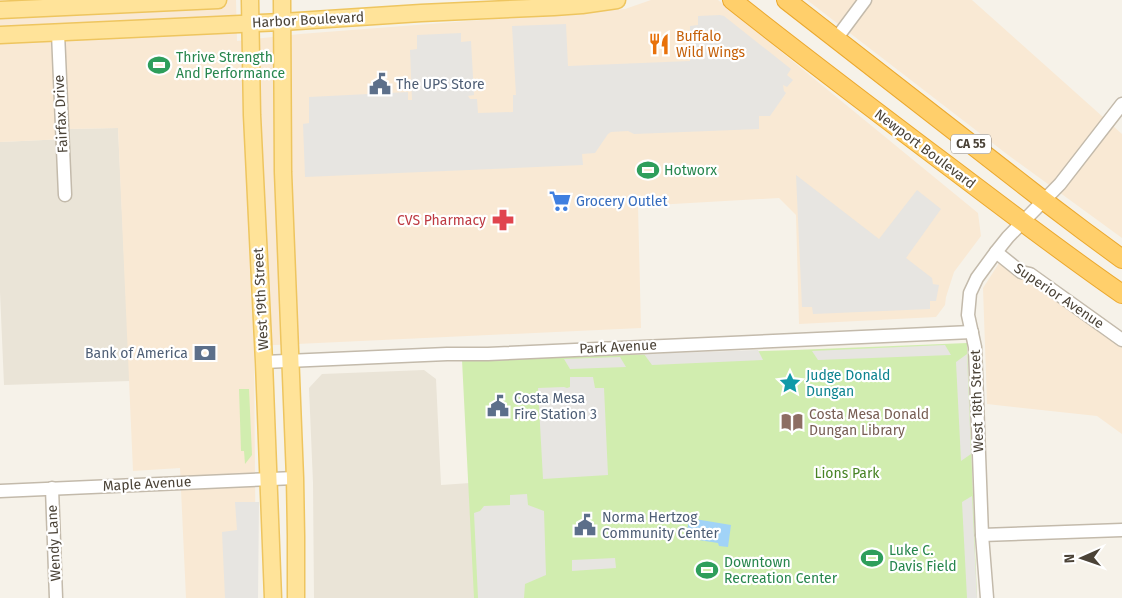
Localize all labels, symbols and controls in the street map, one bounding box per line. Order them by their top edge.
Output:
street label: Harbor Boulevard [252,9,364,31]
place label: Buffalo Wild Wings [676,28,746,61]
restaurant icon: Buffalo Wild Wings [646,31,672,57]
place label: Thrive Strength And Performance [176,49,285,82]
sports icon: Thrive Strength And Performance [146,52,172,78]
public building icon: The UPS Store [367,71,393,97]
street label: Fairfax Drive [50,74,72,154]
place label: The UPS Store [396,76,485,93]
street label: Newport Boulevard [871,106,979,192]
road number: CA 55 [951,134,991,154]
sports icon: Hotworx [635,157,661,183]
place label: Hotworx [664,162,717,179]
supermarket icon: Grocery Outlet [547,188,573,214]
place label: Grocery Outlet [576,193,668,210]
pharmacy icon: CVS Pharmacy [490,207,516,233]
place label: CVS Pharmacy [397,212,486,229]
street label: West 19th Street [250,246,272,351]
street label: Superior Avenue [1011,260,1107,332]
street label: Park Avenue [579,336,657,358]
bank icon: Bank of America [192,340,218,366]
place label: Bank of America [85,345,188,362]
street label: West 18th Street [967,348,987,453]
place label: Judge Donald Dungan [806,367,890,400]
place icon: Judge Donald Dungan [777,370,803,396]
place label: Costa Mesa Fire Station 3 [514,390,597,423]
public building icon: Costa Mesa Fire Station 3 [485,393,511,419]
place label: Costa Mesa Donald Dungan Library [809,406,929,439]
library icon: Costa Mesa Donald Dungan Library [779,409,805,435]
park label: Lions Park [814,465,880,482]
street label: Maple Avenue [102,473,192,495]
street label: Wendy Lane [44,504,64,582]
place label: Norma Hertzog Community Center [602,509,719,542]
public building icon: Norma Hertzog Community Center [572,512,598,538]
north arrow [1057,533,1107,583]
place label: Luke C. Davis Field [889,542,957,575]
sports icon: Luke C. Davis Field [859,545,885,571]
text: N [1061,553,1078,563]
place label: Downtown Recreation Center [724,554,838,587]
sports icon: Downtown Recreation Center [694,557,720,583]

